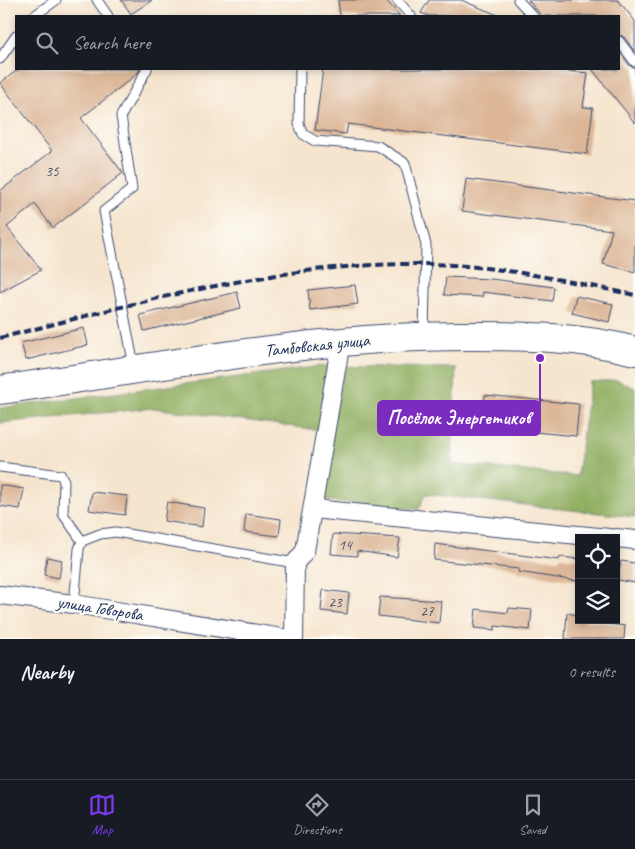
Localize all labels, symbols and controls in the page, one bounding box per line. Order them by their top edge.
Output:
search box [15,15,620,70]
icon: search [33,29,61,57]
text: Search here [73,31,150,55]
house number: 35 [45,162,60,181]
street label: Тамбовская улица [263,328,372,361]
callout: Посёлок Энергетиков [378,401,540,435]
text: Посёлок Энергетиков [387,406,534,430]
map controls [575,534,620,624]
button: locate [575,534,620,579]
house number: 14 [338,536,353,555]
button: layers [575,579,620,624]
street label: улица Говорова [54,590,146,626]
house number: 23 [328,593,343,612]
house number: 27 [420,602,435,621]
text: Nearby [20,659,73,685]
text: 0 results [568,662,615,682]
tab: Map [88,791,116,838]
tab: Directions [293,791,342,838]
tab: Saved [519,791,547,838]

